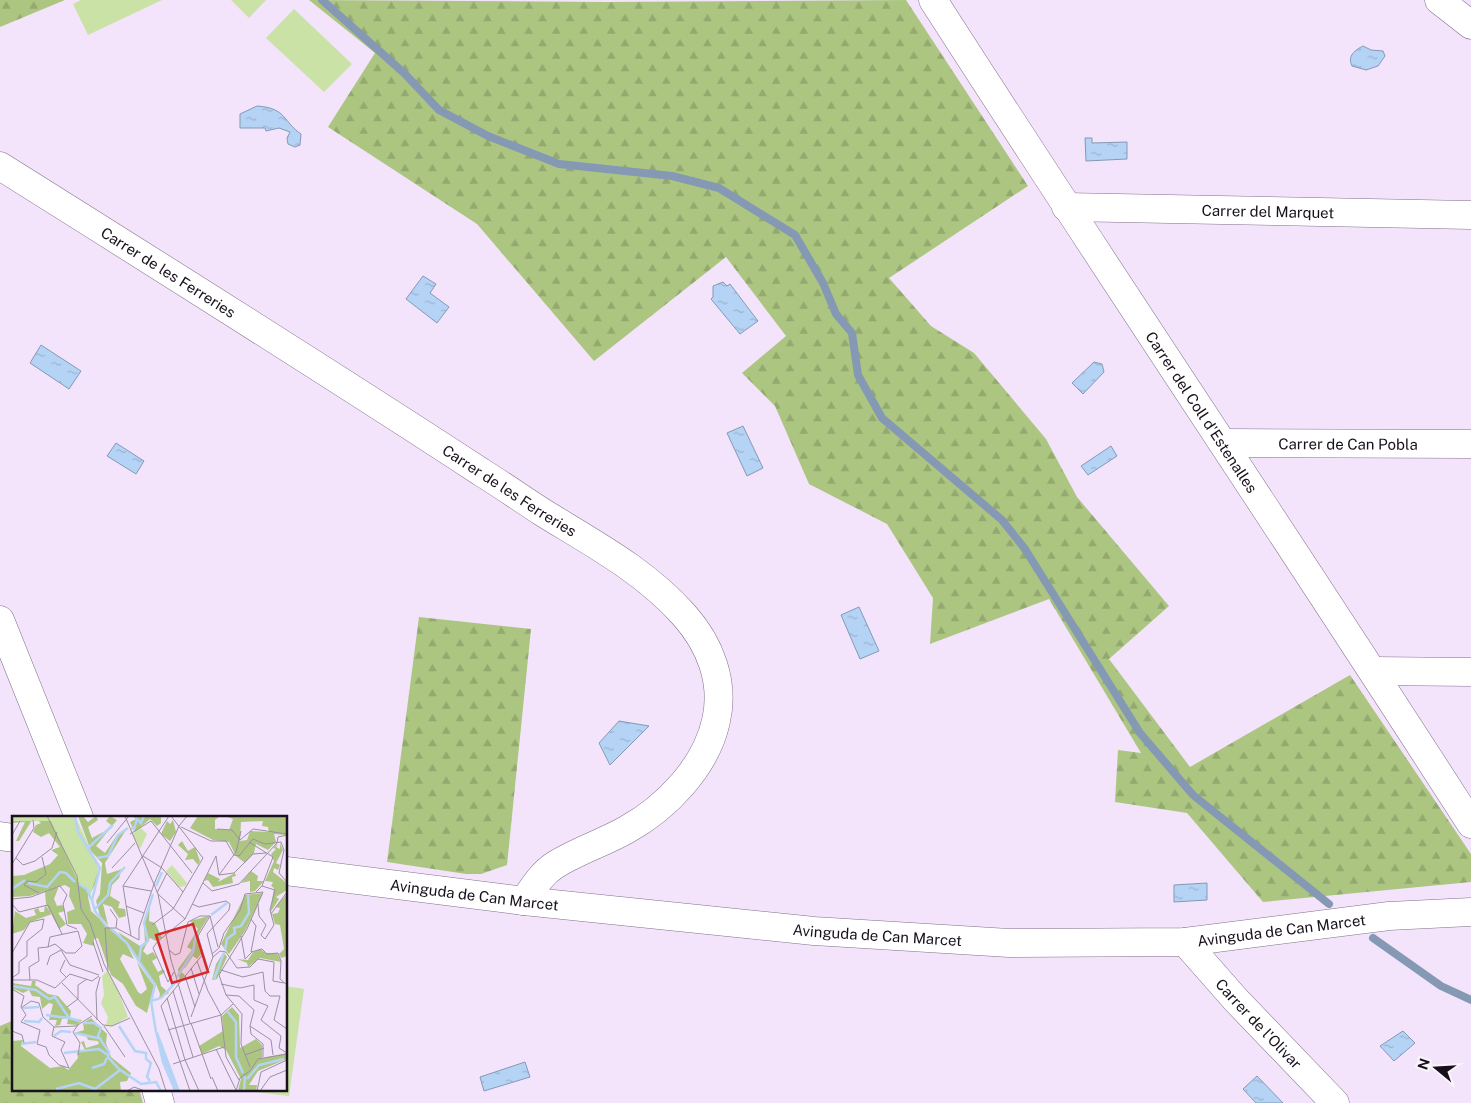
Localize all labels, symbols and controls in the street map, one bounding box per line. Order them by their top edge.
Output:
street label: Carrer del Marquet [1202,201,1335,221]
street label: Carrer de les Ferreries [98,223,239,321]
street label: Carrer del Coll d'Estenalles [1143,328,1261,496]
street label: Carrer de Can Pobla [1278,435,1418,452]
street label: Carrer de les Ferreries [440,441,580,539]
inset map [12,816,288,1090]
street label: Avinguda de Can Marcet [389,876,560,913]
street label: Avinguda de Can Marcet [1196,911,1367,949]
street label: Avinguda de Can Marcet [792,920,963,949]
street label: Carrer de l'Olivar [1213,975,1306,1072]
north arrow [1411,1043,1461,1093]
text: N [1414,1056,1433,1072]

